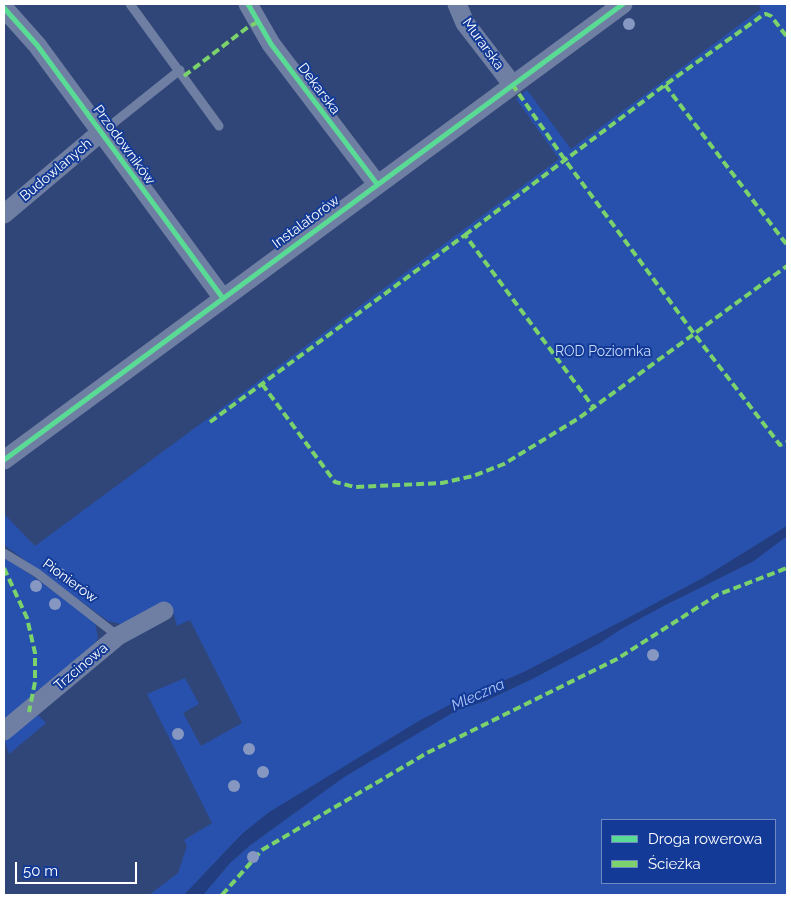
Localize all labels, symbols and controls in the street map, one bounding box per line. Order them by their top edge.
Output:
street label: Murarska [459,15,507,73]
street label: Dekarska [294,60,344,118]
street label: Przodowników [89,102,159,188]
street label: Budowlanych [17,135,95,205]
street label: Instalatorów [269,192,343,252]
park label: ROD Poziomka [555,344,651,360]
street label: Pionierów [39,555,101,607]
street label: Trzcinowa [51,640,111,694]
water label: Mleczna [448,675,508,715]
legend [601,819,776,884]
text: Droga rowerowa [648,830,762,848]
scale bar [18,852,140,884]
text: Ścieżka [648,855,701,873]
text: 50 m [23,862,58,880]

